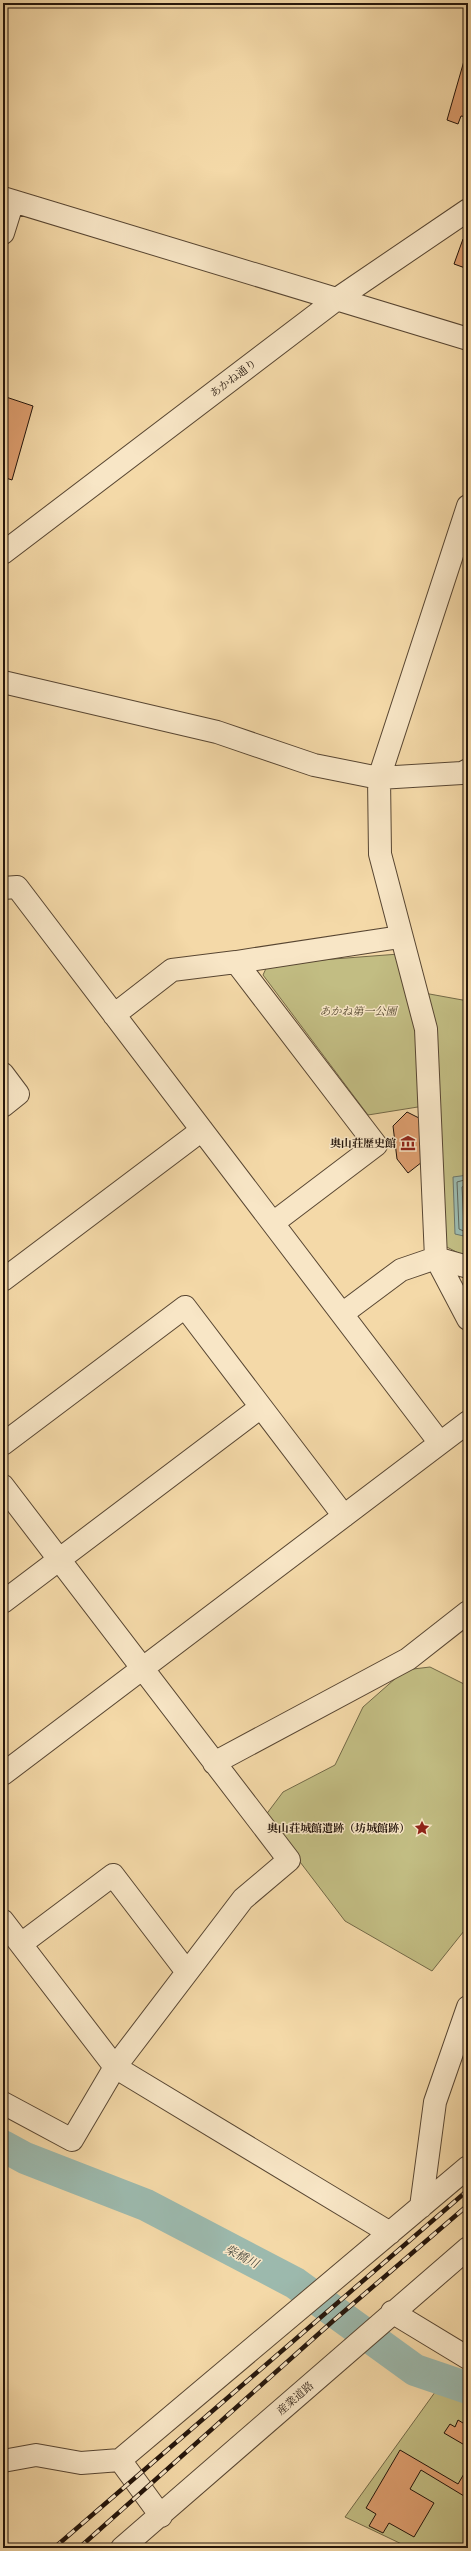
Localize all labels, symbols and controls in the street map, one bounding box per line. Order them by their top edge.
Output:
street label: あかね通り [207,356,259,400]
park label: あかね第一公園 [320,1004,398,1018]
museum icon: 奥山荘歴史館 [399,1134,417,1152]
place label: 奥山荘歴史館 [330,1136,396,1150]
place icon: 奥山荘城館遺跡（坊城館跡） [413,1819,431,1837]
place label: 奥山荘城館遺跡（坊城館跡） [267,1821,410,1835]
water label: 柴橋川 [223,2241,263,2272]
street label: 産業道路 [274,2378,316,2418]

